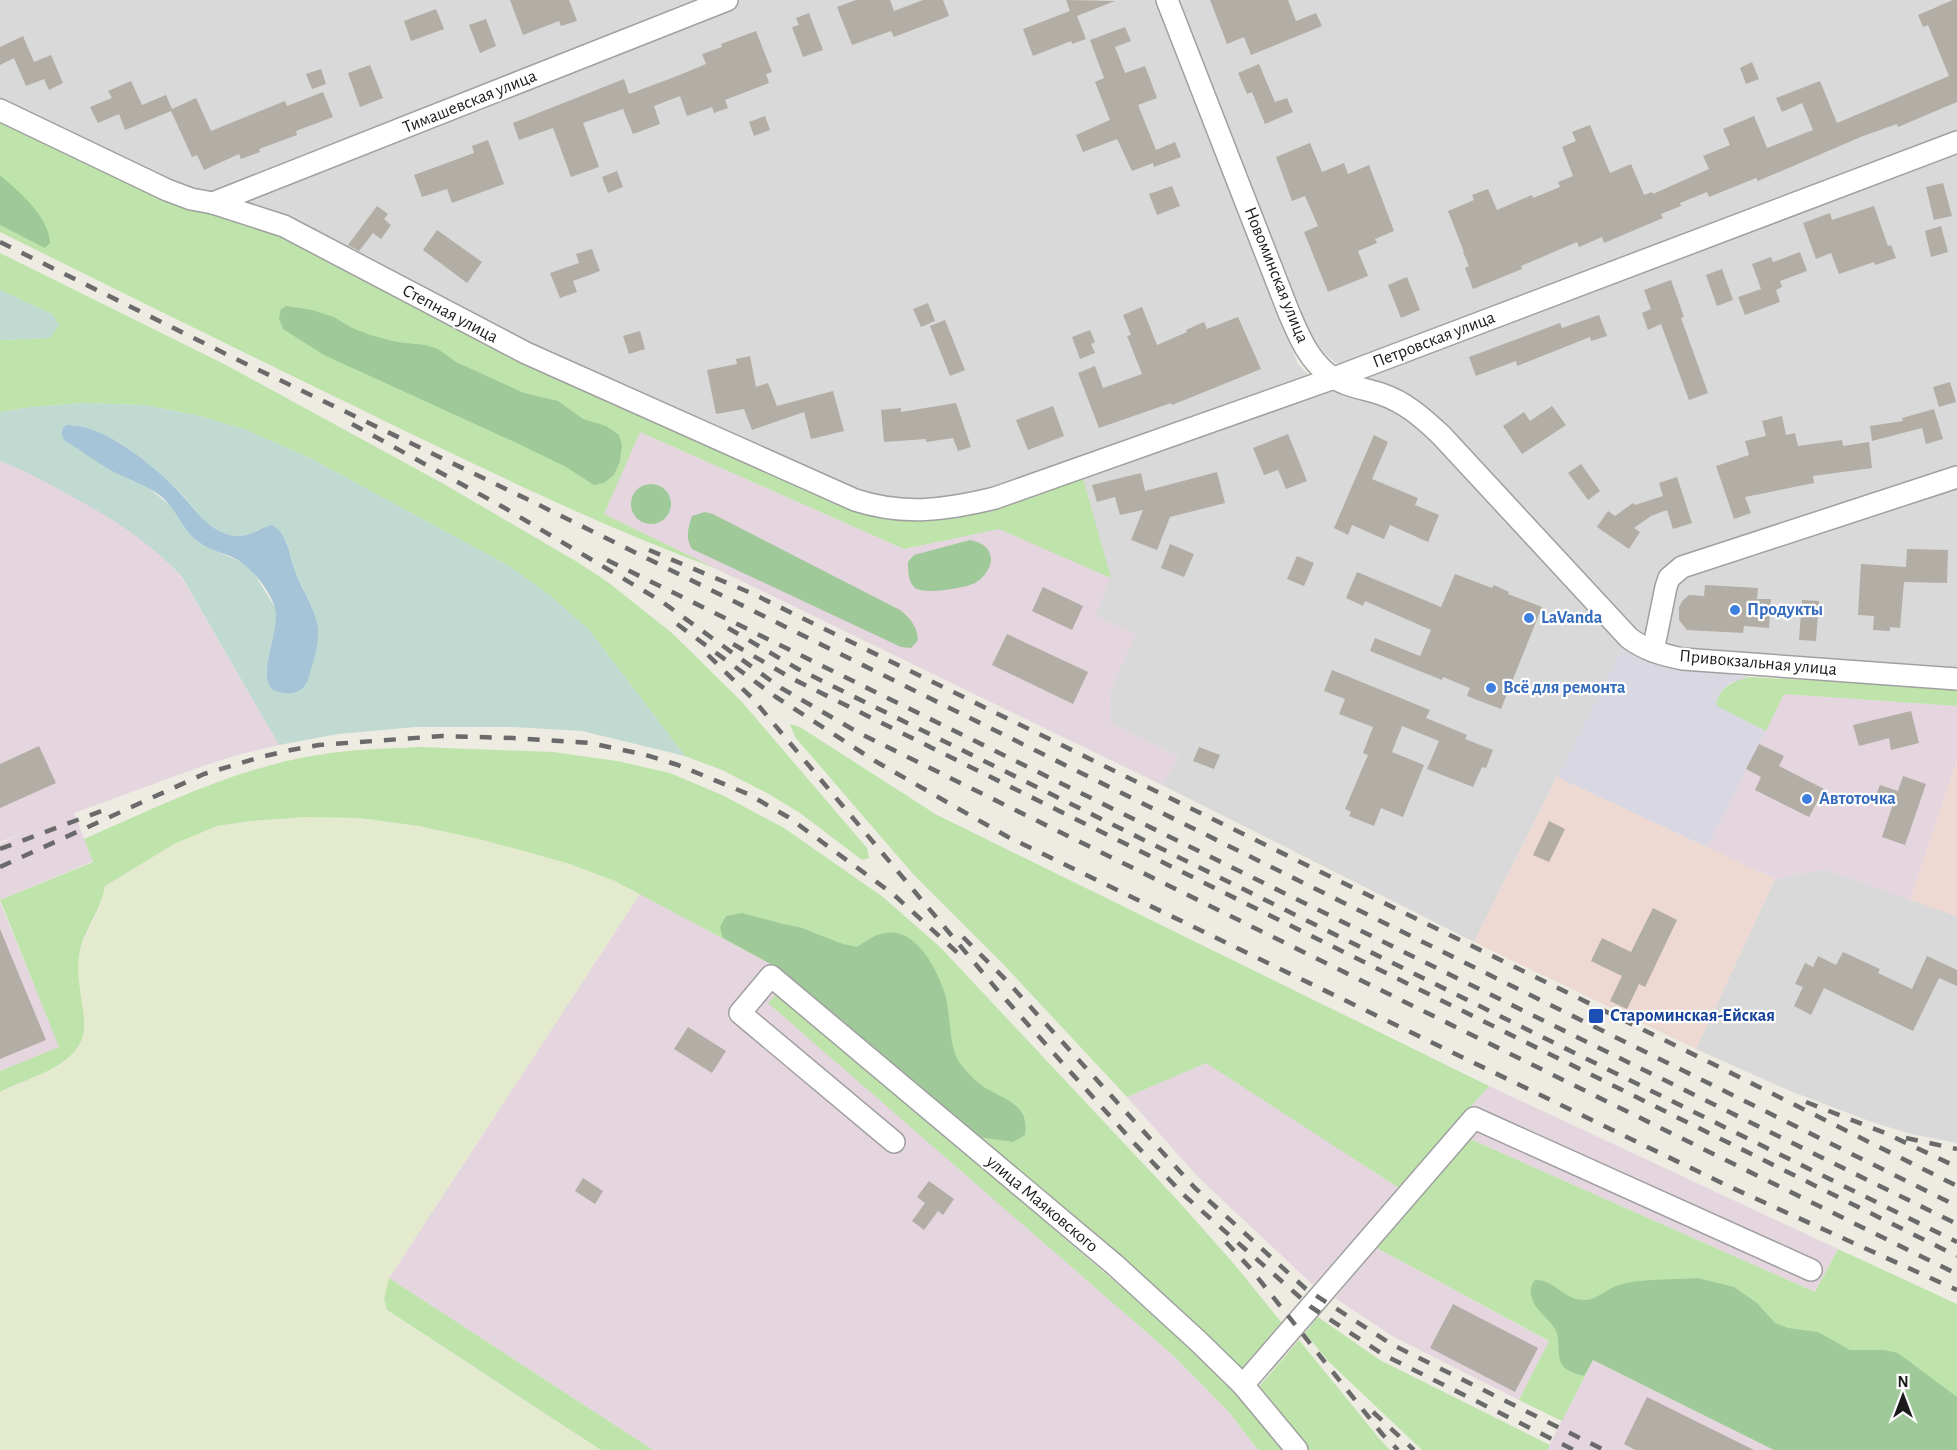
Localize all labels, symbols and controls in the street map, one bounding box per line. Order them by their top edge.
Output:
street label: Тимашевская улица [401,67,539,137]
street label: Новоминская улица [1240,204,1312,346]
street label: Степная улица [399,281,501,347]
street label: Петровская улица [1370,308,1498,372]
place label: Продукты [1747,601,1823,619]
marker: Продукты [1728,603,1742,617]
place label: LaVanda [1541,609,1603,627]
marker: LaVanda [1522,611,1536,625]
street label: Привокзальная улица [1678,647,1838,679]
place label: Всё для ремонта [1503,679,1626,697]
marker: Всё для ремонта [1484,681,1498,695]
place label: Автоточка [1819,790,1896,808]
marker: Автоточка [1800,792,1814,806]
marker: Староминская-Ейская [1587,1007,1605,1025]
place label: Староминская-Ейская [1610,1007,1775,1025]
street label: улица Маяковского [982,1152,1101,1256]
north arrow [1873,1366,1933,1426]
text: N [1897,1374,1909,1390]

